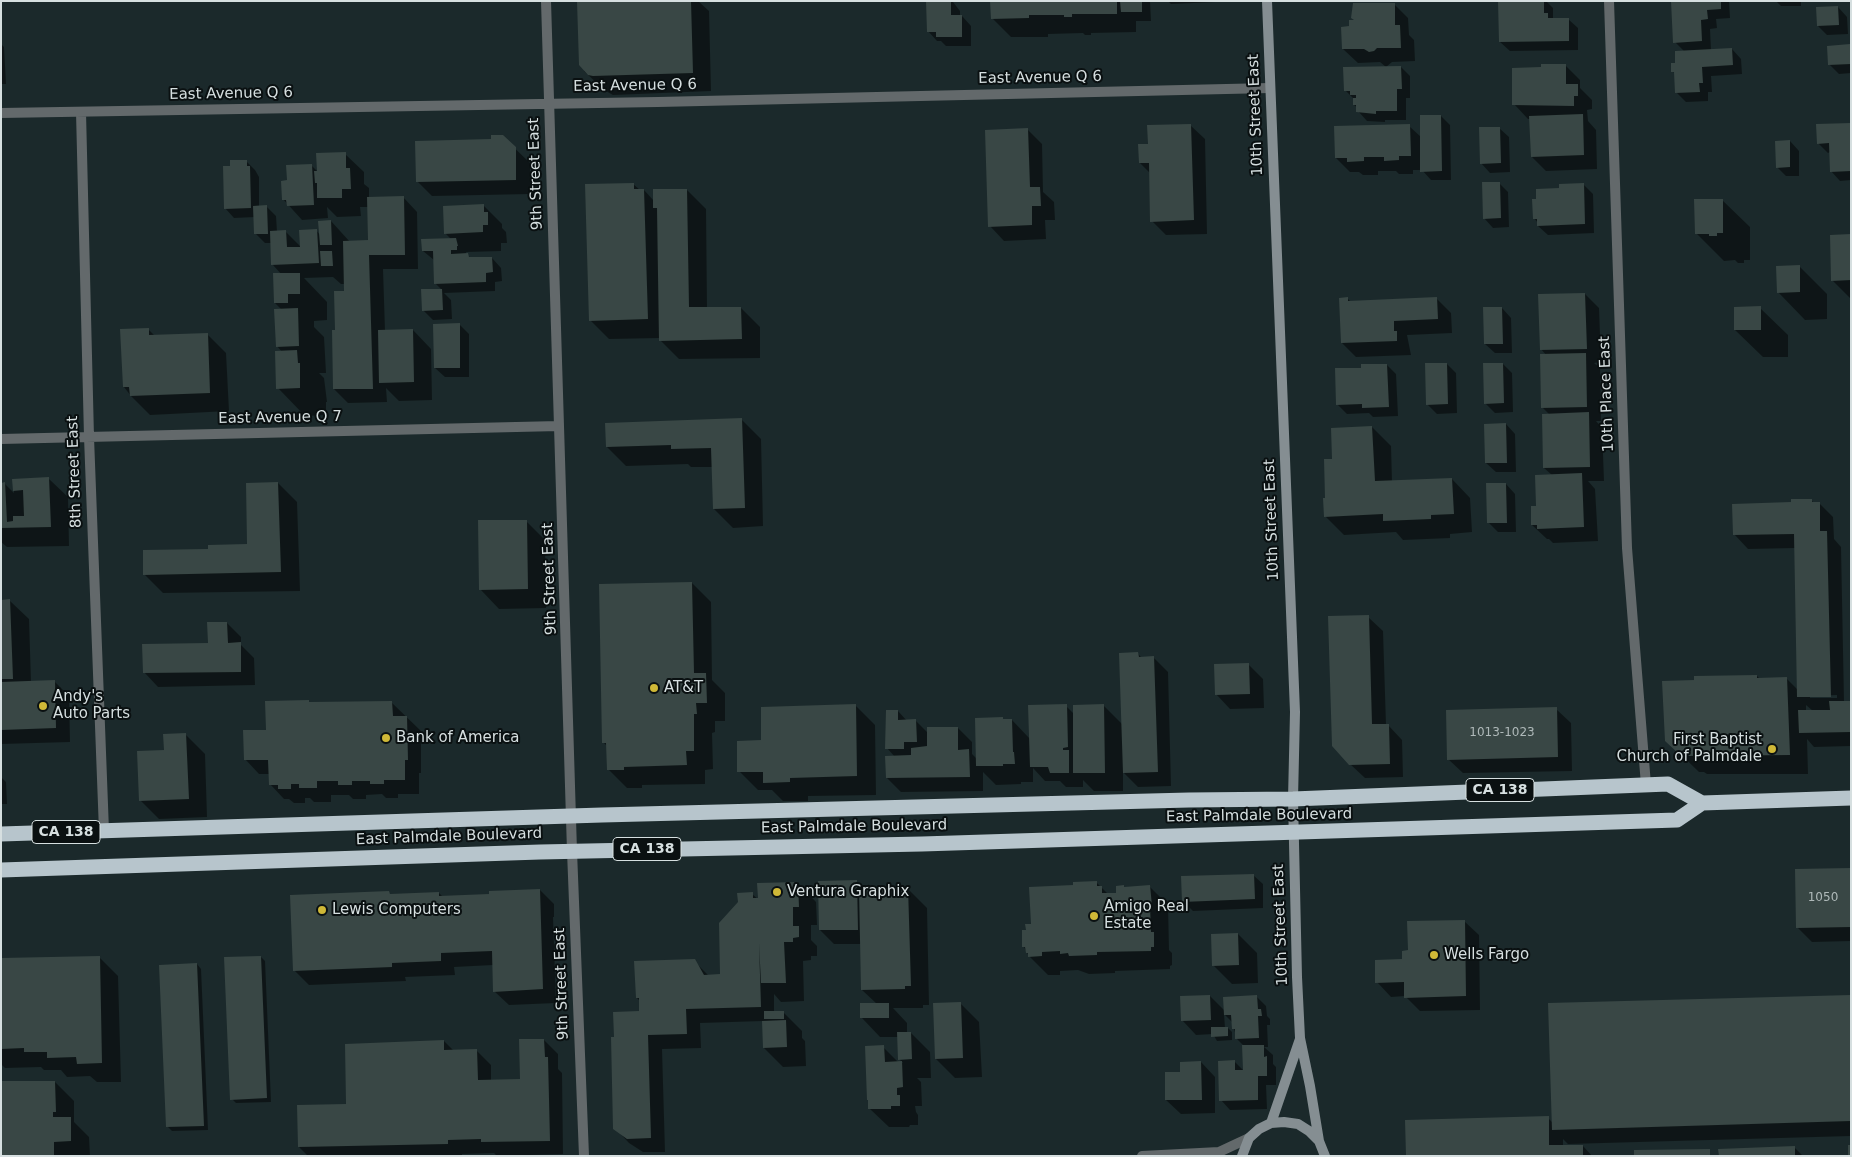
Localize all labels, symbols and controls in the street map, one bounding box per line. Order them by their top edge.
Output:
street label: 10th Street East [1245,54,1267,176]
street label: East Avenue Q 6 [978,68,1102,88]
street label: East Avenue Q 6 [573,76,697,96]
street label: East Avenue Q 6 [169,84,293,104]
street label: 9th Street East [525,118,547,230]
street label: 10th Place East [1596,336,1618,452]
street label: East Avenue Q 7 [218,408,342,428]
street label: 8th Street East [64,416,86,528]
street label: 10th Street East [1261,459,1283,581]
street label: 9th Street East [539,523,561,635]
place label: AT&T [664,679,703,697]
marker: AT&T [648,682,660,694]
place label: Andy's Auto Parts [53,688,130,723]
marker: Andy's Auto Parts [37,700,49,712]
house number: 1013-1023 [1469,726,1535,740]
place label: Bank of America [396,729,520,747]
place label: First Baptist Church of Palmdale [1616,731,1762,766]
marker: Bank of America [380,732,392,744]
marker: First Baptist Church of Palmdale [1766,743,1778,755]
road number: CA 138 [1466,778,1534,802]
street label: East Palmdale Boulevard [1166,805,1352,827]
street label: East Palmdale Boulevard [761,816,947,838]
road number: CA 138 [32,820,100,844]
street label: East Palmdale Boulevard [356,825,542,849]
road number: CA 138 [613,838,681,861]
street label: 10th Street East [1270,864,1292,986]
place label: Ventura Graphix [787,883,909,901]
marker: Ventura Graphix [771,886,783,898]
house number: 1050 [1808,891,1838,905]
place label: Amigo Real Estate [1104,898,1189,933]
place label: Lewis Computers [332,901,461,919]
marker: Lewis Computers [316,904,328,916]
marker: Amigo Real Estate [1088,910,1100,922]
street label: 9th Street East [551,928,573,1040]
place label: Wells Fargo [1444,946,1529,964]
marker: Wells Fargo [1428,949,1440,961]

